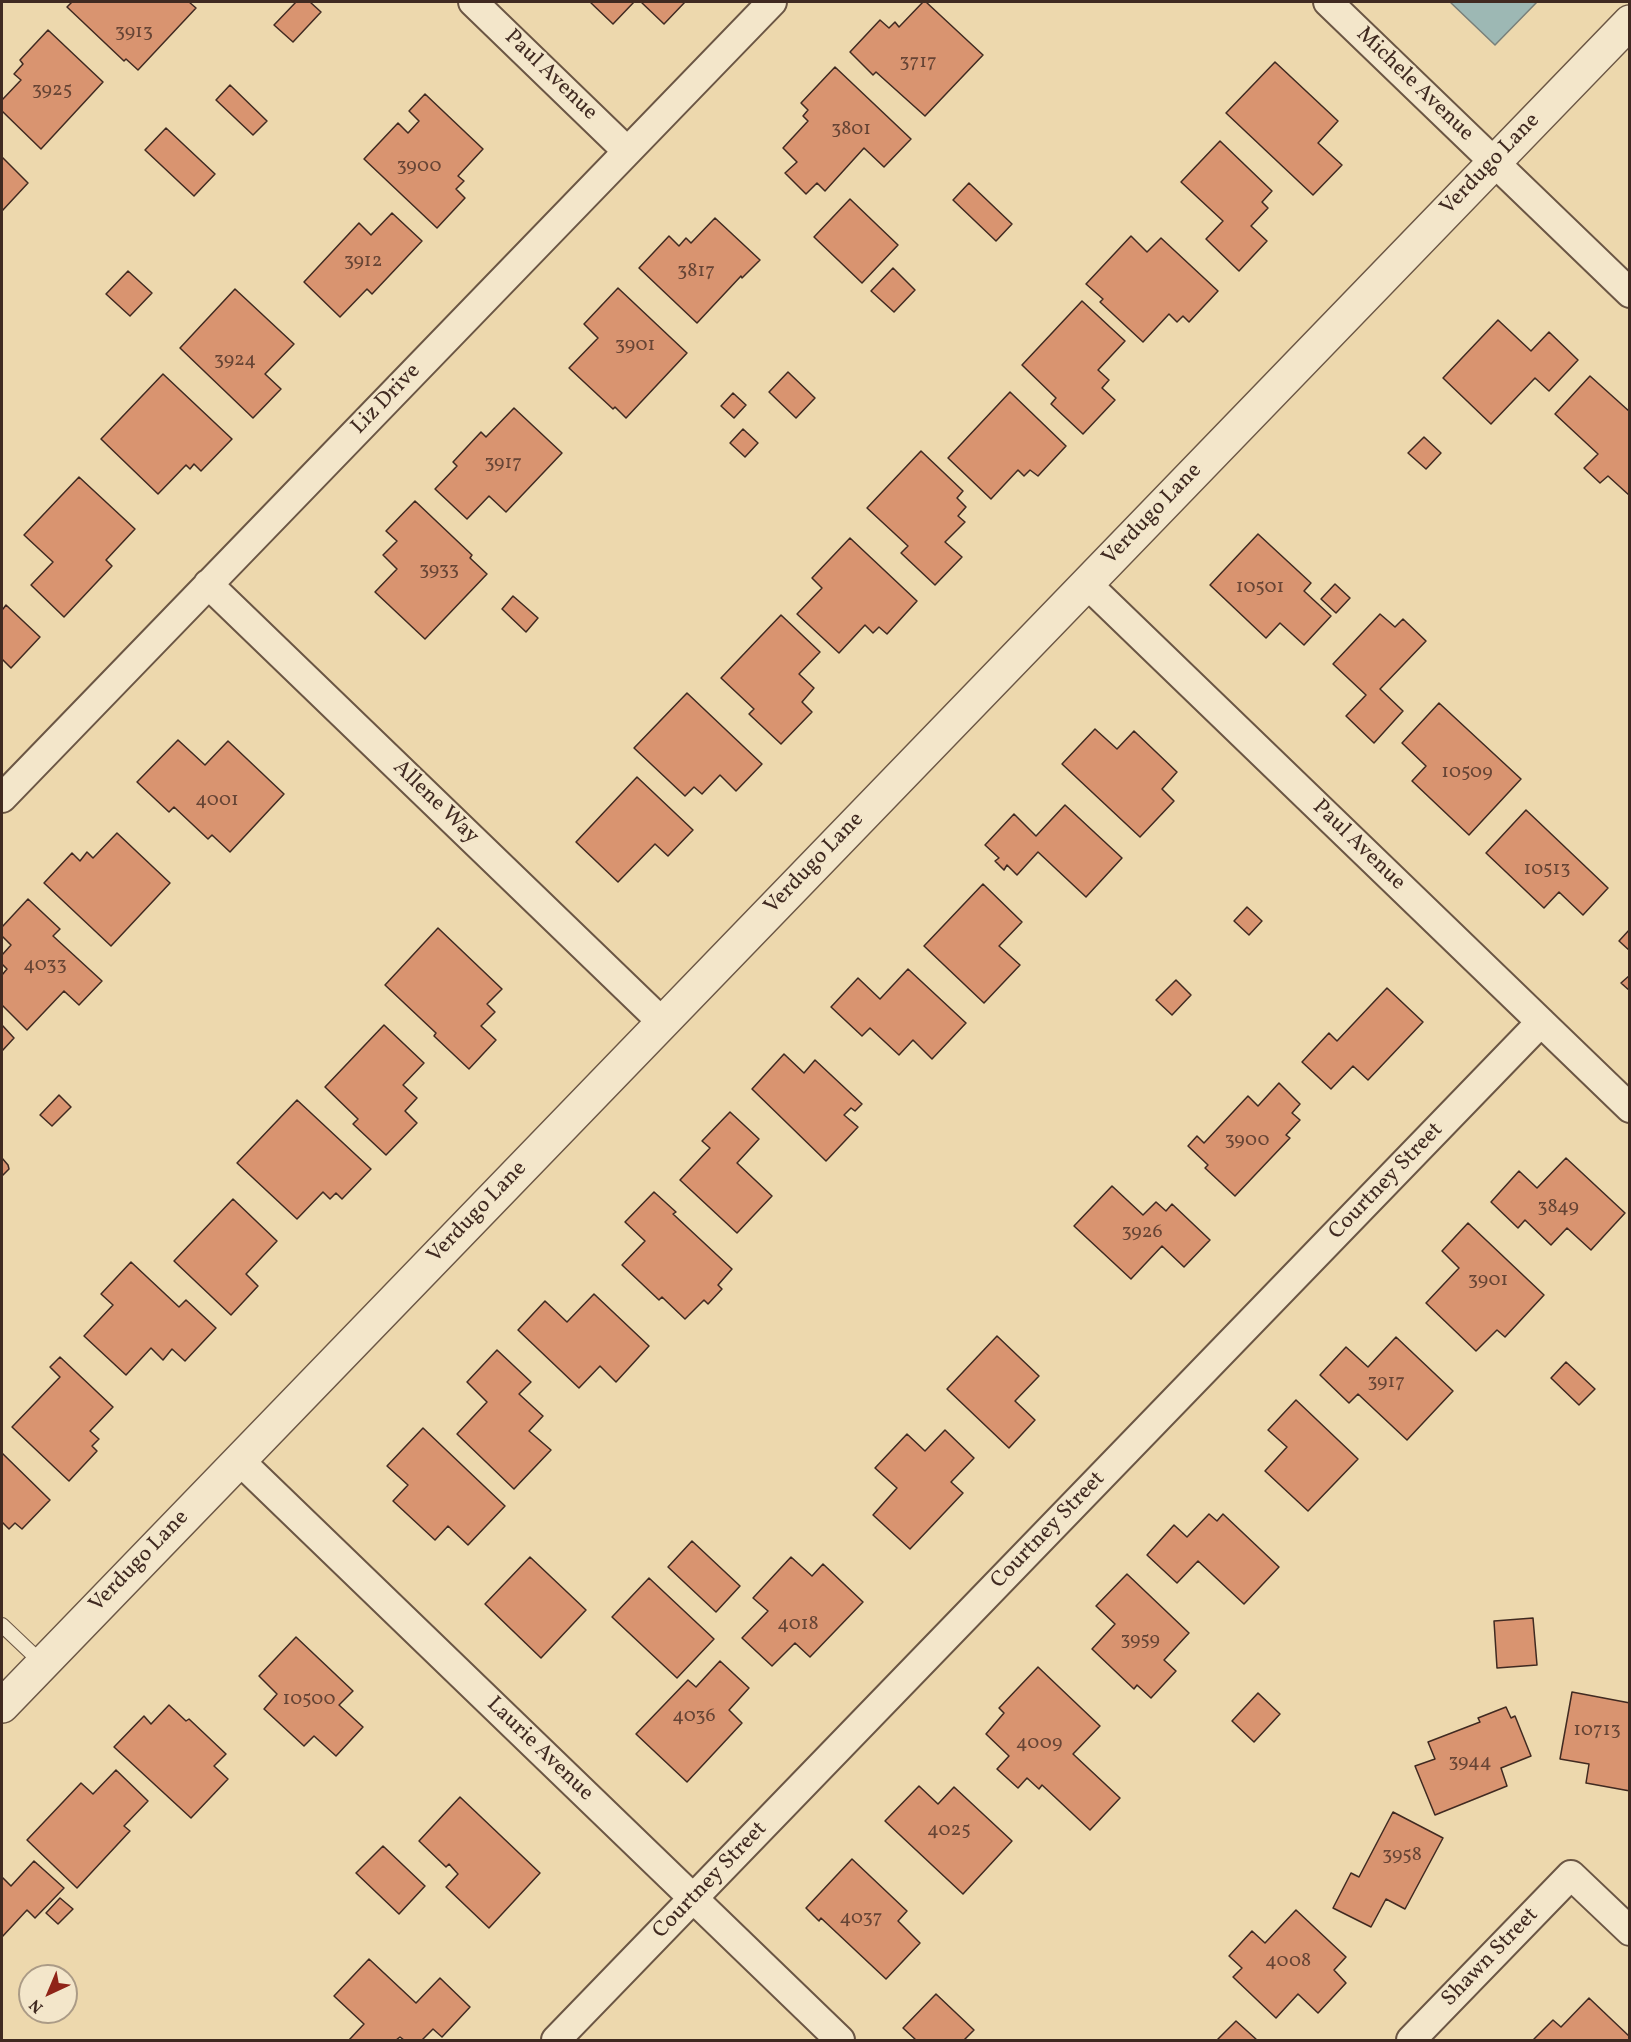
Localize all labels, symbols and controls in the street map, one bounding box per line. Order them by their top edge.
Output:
house number: 3913 [115,21,153,45]
street label: Michele Avenue [1350,22,1478,148]
street label: Paul Avenue [498,25,602,127]
house number: 3717 [899,51,937,75]
house number: 3925 [32,79,72,103]
street label: Verdugo Lane [1436,108,1546,222]
house number: 3801 [831,118,871,142]
house number: 3900 [396,155,442,179]
house number: 3912 [344,250,382,274]
house number: 3817 [677,260,715,284]
house number: 3901 [615,334,655,358]
house number: 3924 [214,349,256,373]
street label: Liz Drive [347,359,427,441]
house number: 3917 [484,452,522,476]
street label: Verdugo Lane [1098,458,1208,572]
house number: 3933 [419,559,459,583]
house number: 10501 [1236,576,1284,600]
street label: Allene Way [386,755,484,851]
house number: 10509 [1441,761,1493,785]
house number: 4001 [195,789,239,813]
street label: Paul Avenue [1306,795,1410,897]
street label: Verdugo Lane [760,807,870,921]
house number: 10513 [1523,858,1571,882]
house number: 4033 [23,954,67,978]
street label: Courtney Street [1324,1118,1450,1246]
house number: 3900 [1224,1129,1270,1153]
street label: Verdugo Lane [423,1156,533,1270]
house number: 3849 [1537,1196,1579,1220]
house number: 3926 [1121,1221,1163,1245]
house number: 3901 [1468,1269,1508,1293]
house number: 3917 [1367,1371,1405,1395]
street label: Courtney Street [986,1467,1112,1595]
street label: Verdugo Lane [85,1505,195,1619]
house number: 4018 [777,1613,819,1637]
house number: 3959 [1120,1629,1160,1653]
house number: 10500 [282,1688,336,1712]
street label: Laurie Avenue [480,1692,598,1808]
house number: 4036 [672,1705,716,1729]
house number: 10713 [1573,1719,1621,1743]
house number: 4009 [1016,1732,1062,1756]
house number: 3944 [1448,1751,1492,1775]
street label: Courtney Street [648,1817,774,1945]
house number: 4025 [927,1819,971,1843]
house number: 3958 [1382,1844,1422,1868]
street label: Shawn Street [1437,1903,1545,2013]
house number: 4037 [840,1907,882,1931]
house number: 4008 [1265,1950,1311,1974]
north arrow [18,1964,78,2024]
text: N [25,1994,49,2017]

